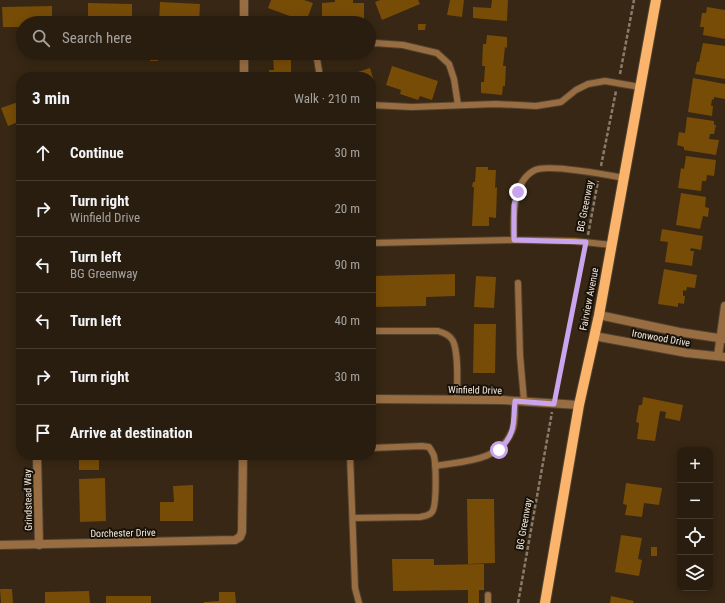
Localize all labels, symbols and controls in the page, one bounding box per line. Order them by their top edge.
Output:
search box [16,16,376,60]
icon: search [30,27,52,49]
text: Search here [62,29,132,47]
text: 3 min [32,88,70,108]
text: Walk · 210 m [294,91,360,106]
icon: ahead [32,142,54,164]
text: Continue [70,144,124,162]
text: 30 m [334,145,360,160]
street label: BG Greenway [575,179,595,233]
route end [509,183,527,201]
text: Turn right [70,192,129,210]
icon: right [32,198,54,220]
text: 20 m [334,201,360,216]
text: Winfield Drive [70,210,140,225]
text: Turn left [70,248,121,266]
icon: left [32,254,54,276]
text: 90 m [334,257,360,272]
text: BG Greenway [70,266,138,281]
street label: Fairview Avenue [578,266,601,331]
icon: left [32,310,54,332]
text: Turn left [70,312,121,330]
text: 40 m [334,313,360,328]
street label: Ironwood Drive [631,327,691,349]
icon: right [32,366,54,388]
text: Turn right [70,368,129,386]
text: 30 m [334,369,360,384]
street label: Winfield Drive [448,384,502,396]
icon: arrive [32,422,54,444]
text: Arrive at destination [70,424,193,442]
route start [490,441,508,459]
map controls [677,447,713,591]
button: + [677,447,713,483]
street label: Grindstead Way [22,469,34,531]
button: − [677,483,713,519]
street label: BG Greenway [514,497,534,551]
button: locate [677,519,713,555]
street label: Dorchester Drive [90,527,156,539]
button: layers [677,555,713,591]

